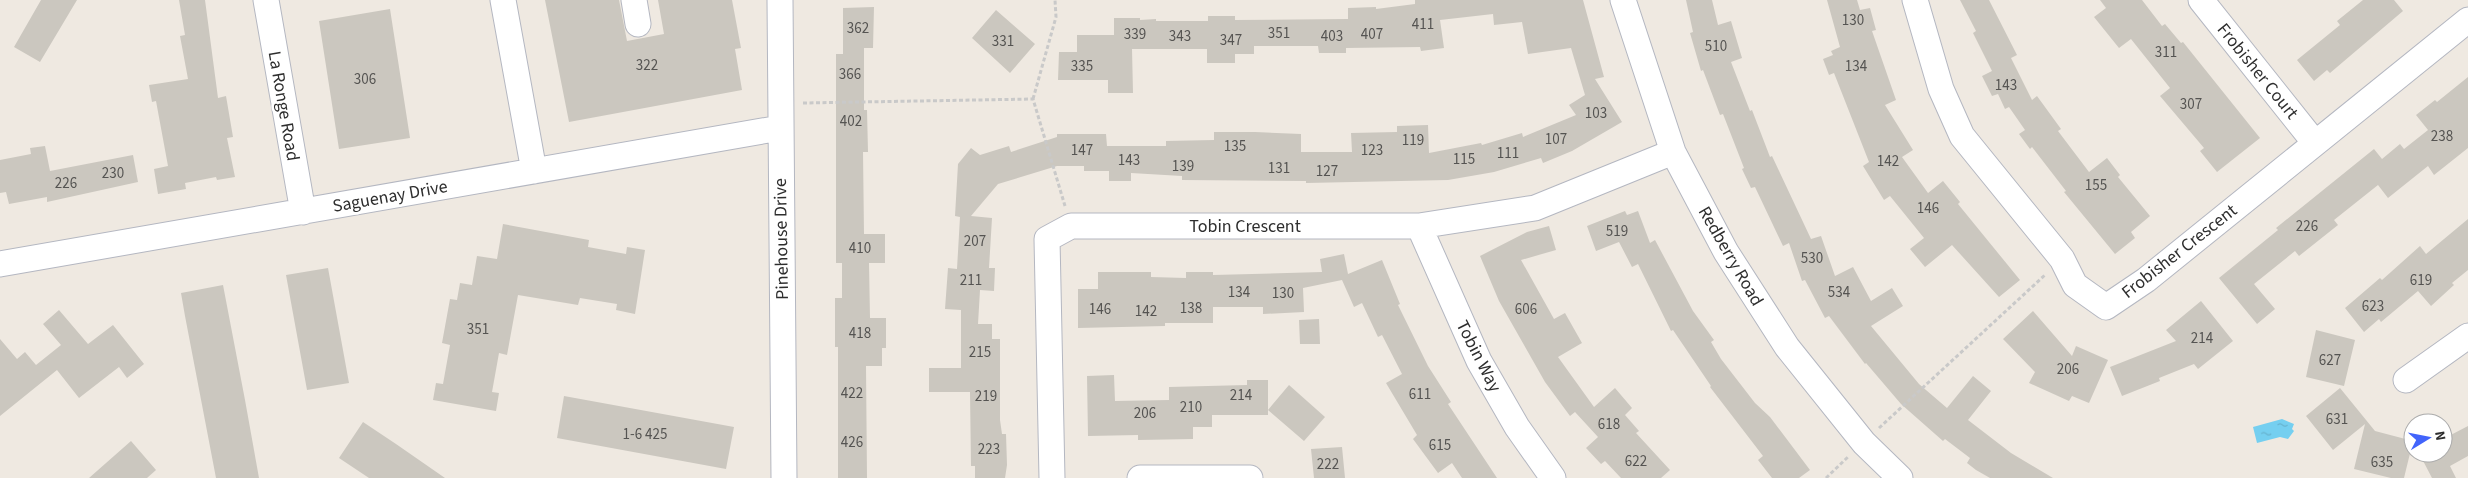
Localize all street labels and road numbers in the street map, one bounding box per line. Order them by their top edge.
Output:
street label: Frobisher Court [2211,18,2304,125]
street label: La Ronge Road [262,49,305,163]
street label: Saguenay Drive [331,174,450,219]
street label: Pinehouse Drive [768,178,795,300]
street label: Frobisher Crescent [2116,198,2242,304]
street label: Redberry Road [1692,202,1769,311]
street label: Tobin Crescent [1189,214,1301,239]
street label: Tobin Way [1450,316,1508,397]

